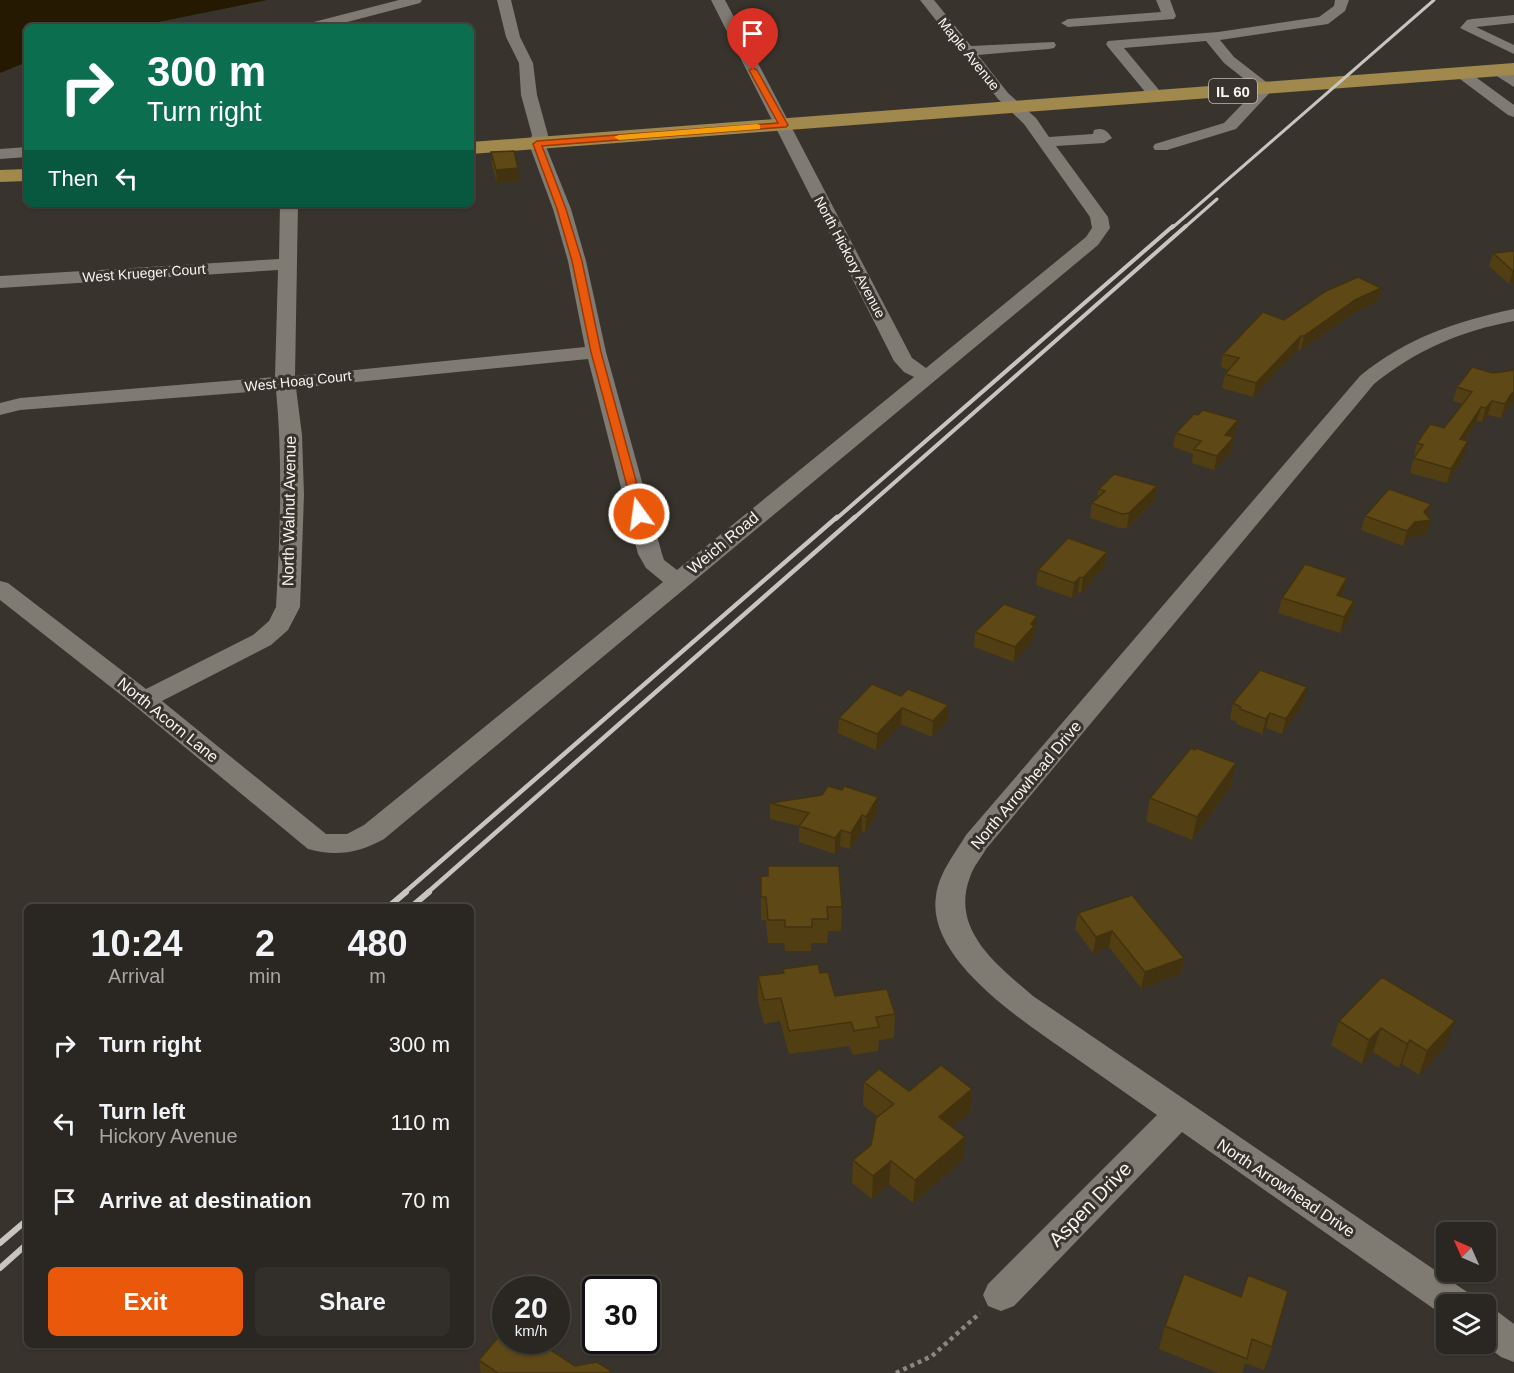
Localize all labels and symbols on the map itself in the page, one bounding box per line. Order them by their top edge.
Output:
pin [727,8,778,70]
street label: Maple Avenue [935,15,1003,94]
road number: IL 60 [1209,79,1257,103]
street label: North Hickory Avenue [811,194,889,321]
street label: West Krueger Court [82,261,206,285]
street label: West Hoag Court [244,367,352,395]
street label: North Walnut Avenue [279,436,299,586]
position arrow [607,482,671,546]
street label: Weich Road [684,509,762,577]
street label: North Acorn Lane [114,674,222,766]
street label: North Arrowhead Drive [967,717,1085,852]
street label: North Arrowhead Drive [1214,1136,1358,1240]
street label: Aspen Drive [1044,1157,1136,1251]
north arrow [1436,1222,1496,1282]
speed limit sign: 30 [582,1276,660,1354]

